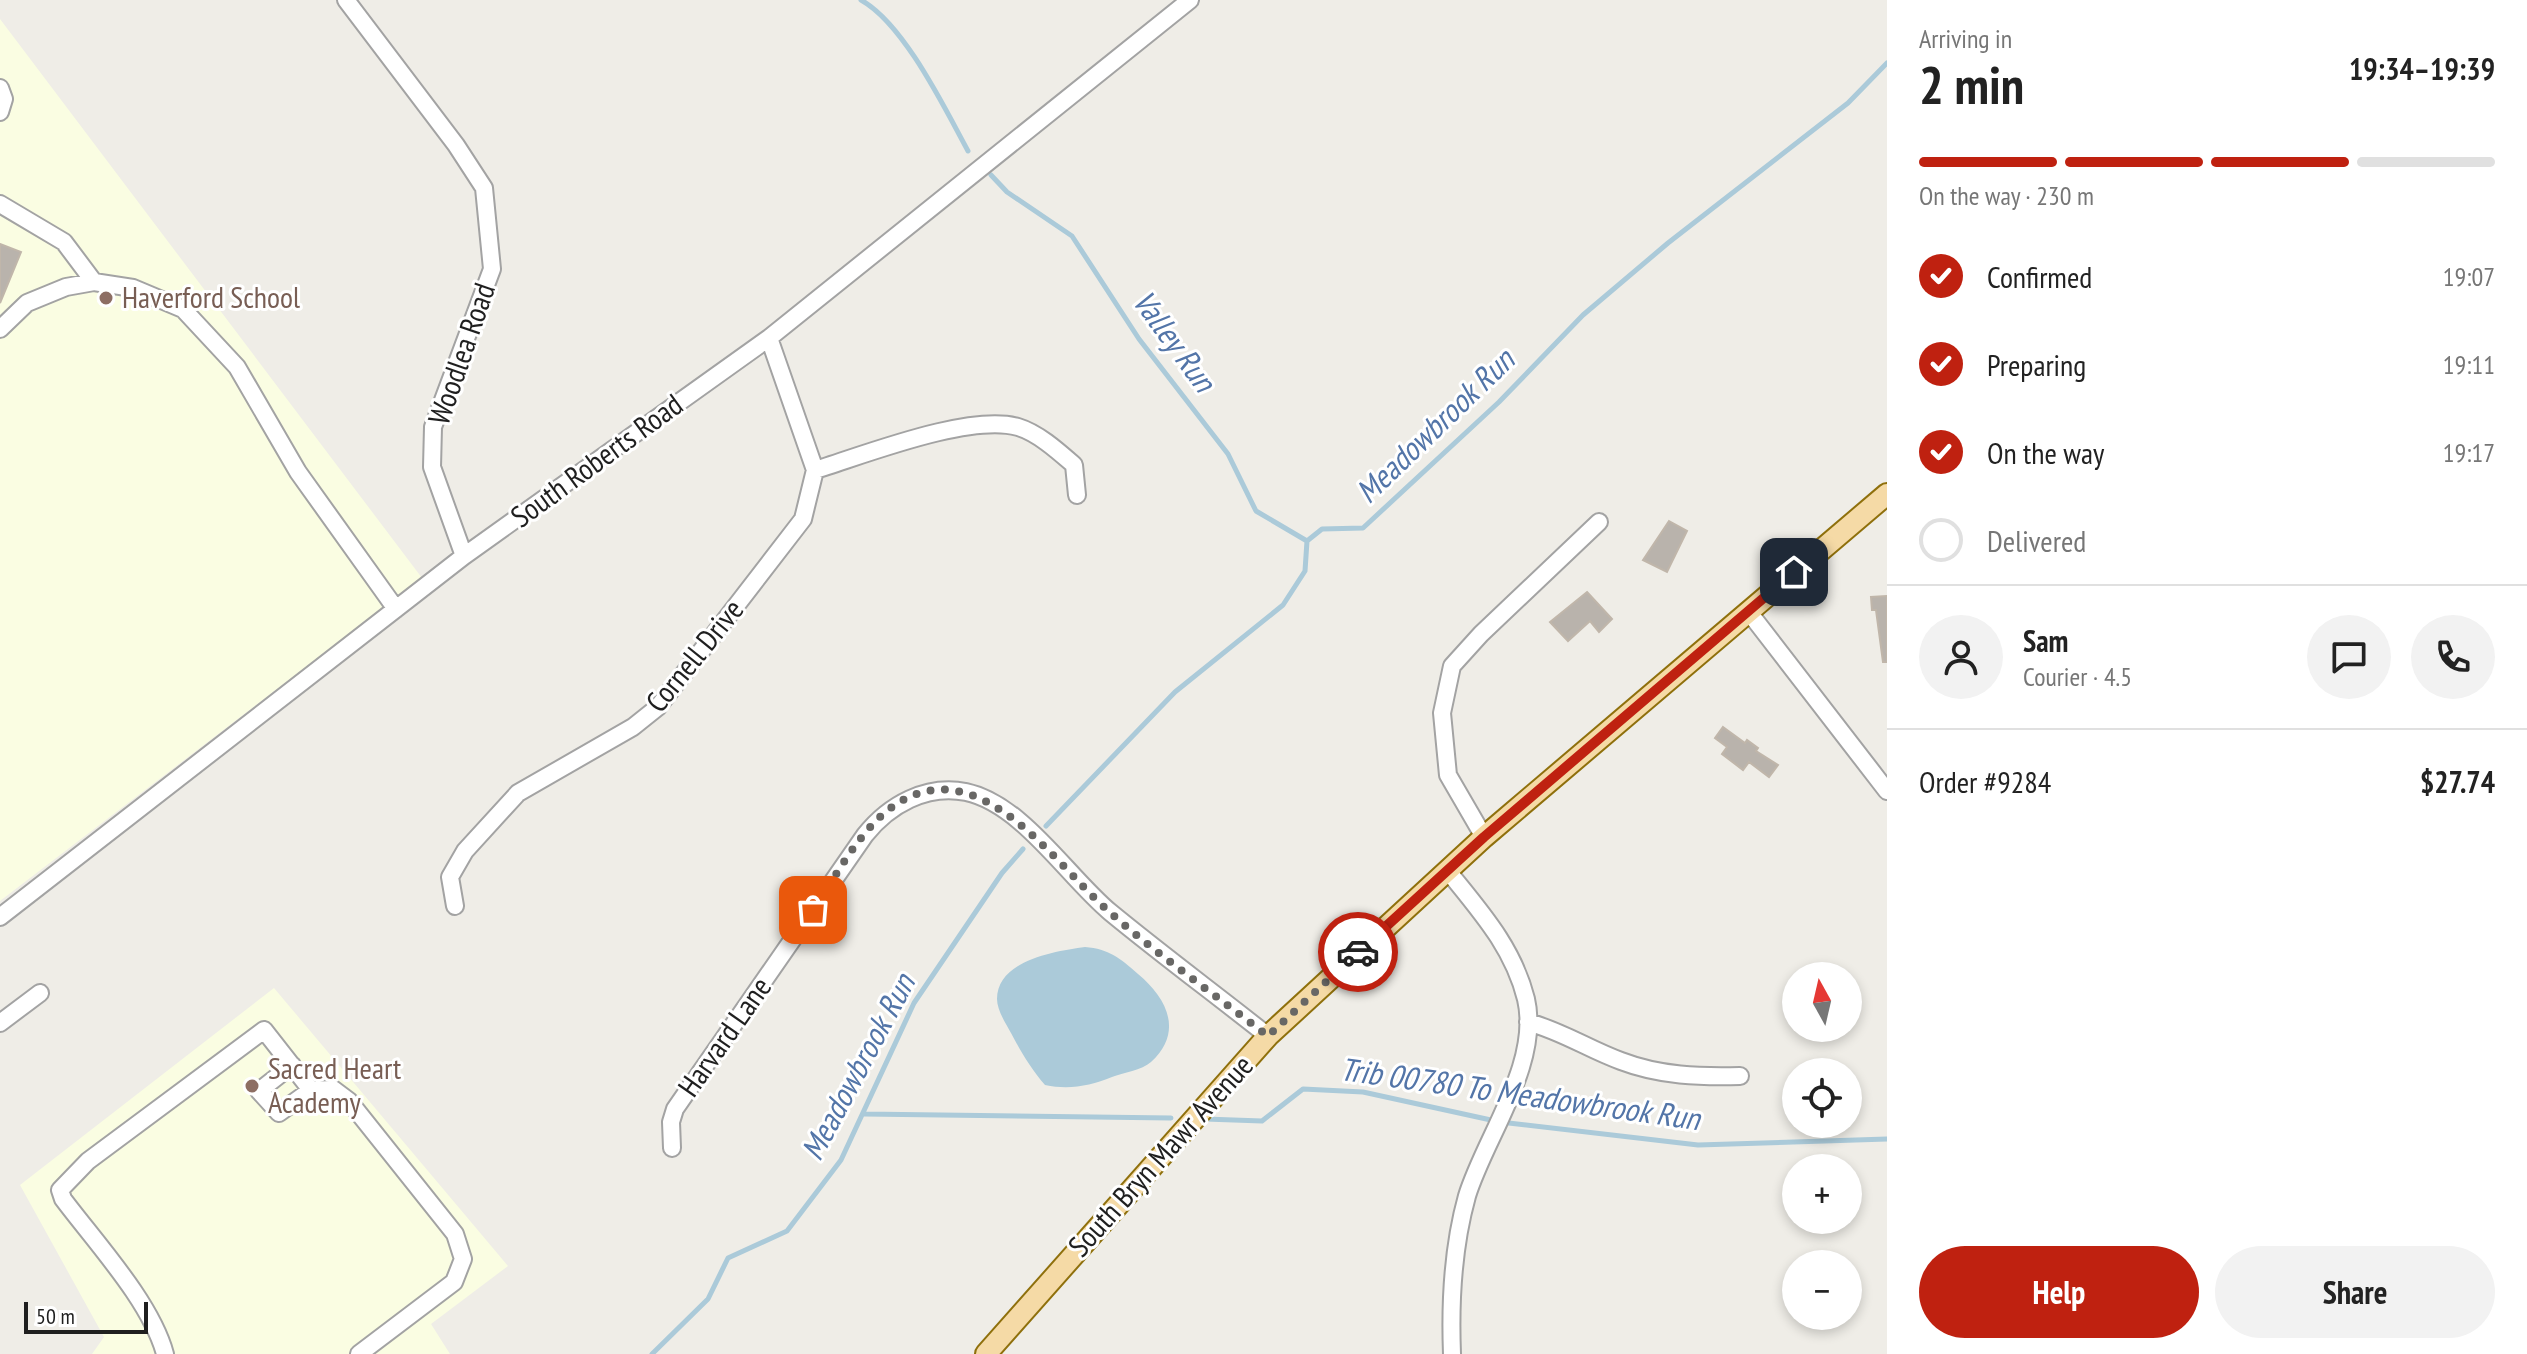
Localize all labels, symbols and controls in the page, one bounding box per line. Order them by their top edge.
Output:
text: Arriving in [1919,22,2012,55]
text: 19:34–19:39 [2349,49,2495,88]
text: 2 min [1919,51,2024,118]
text: On the way · 230 m [1919,179,2094,212]
icon: check [1919,254,1963,298]
text: Confirmed [1987,257,2092,296]
text: 19:07 [2443,260,2495,293]
place label: Haverford School [122,277,300,316]
street label: Woodlea Road [418,278,503,429]
water label: Valley Run [1124,282,1227,401]
marker: Haverford School [97,289,115,307]
water label: Meadowbrook Run [1346,338,1524,511]
icon: check [1919,342,1963,386]
text: Preparing [1987,345,2086,384]
text: 19:11 [2443,348,2495,381]
street label: South Roberts Road [502,384,690,535]
icon: check [1919,430,1963,474]
text: On the way [1987,433,2104,472]
text: 19:17 [2443,436,2495,469]
text: Delivered [1987,521,2086,560]
pin [1760,538,1828,606]
icon: home [1772,550,1816,594]
street label: Cornell Drive [636,591,751,720]
button: person [1919,615,2003,699]
button: chat [2307,615,2391,699]
button: phone [2411,615,2495,699]
text: Sam [2023,621,2068,660]
text: Courier · 4.5 [2023,660,2132,693]
text: Order #9284 [1919,762,2051,801]
text: $27.74 [2420,762,2495,801]
pin [779,876,847,944]
icon: bag [791,888,835,932]
courier [1318,912,1398,992]
icon: car [1336,930,1380,974]
north arrow [1782,962,1862,1042]
map controls [1782,962,1862,1330]
water label: Meadowbrook Run [791,965,925,1167]
street label: Harvard Lane [668,969,779,1103]
street label: South Bryn Mawr Avenue [1059,1046,1261,1264]
water label: Trib 00780 To Meadowbrook Run [1338,1047,1704,1139]
place label: Sacred Heart Academy [268,1048,402,1121]
button: locate [1782,1058,1862,1138]
marker: Sacred Heart Academy [243,1077,261,1095]
button: + [1782,1154,1862,1234]
button: Help [1919,1246,2199,1338]
button: Share [2215,1246,2495,1338]
button: − [1782,1250,1862,1330]
scale bar [24,1298,148,1334]
text: 50 m [36,1302,75,1330]

